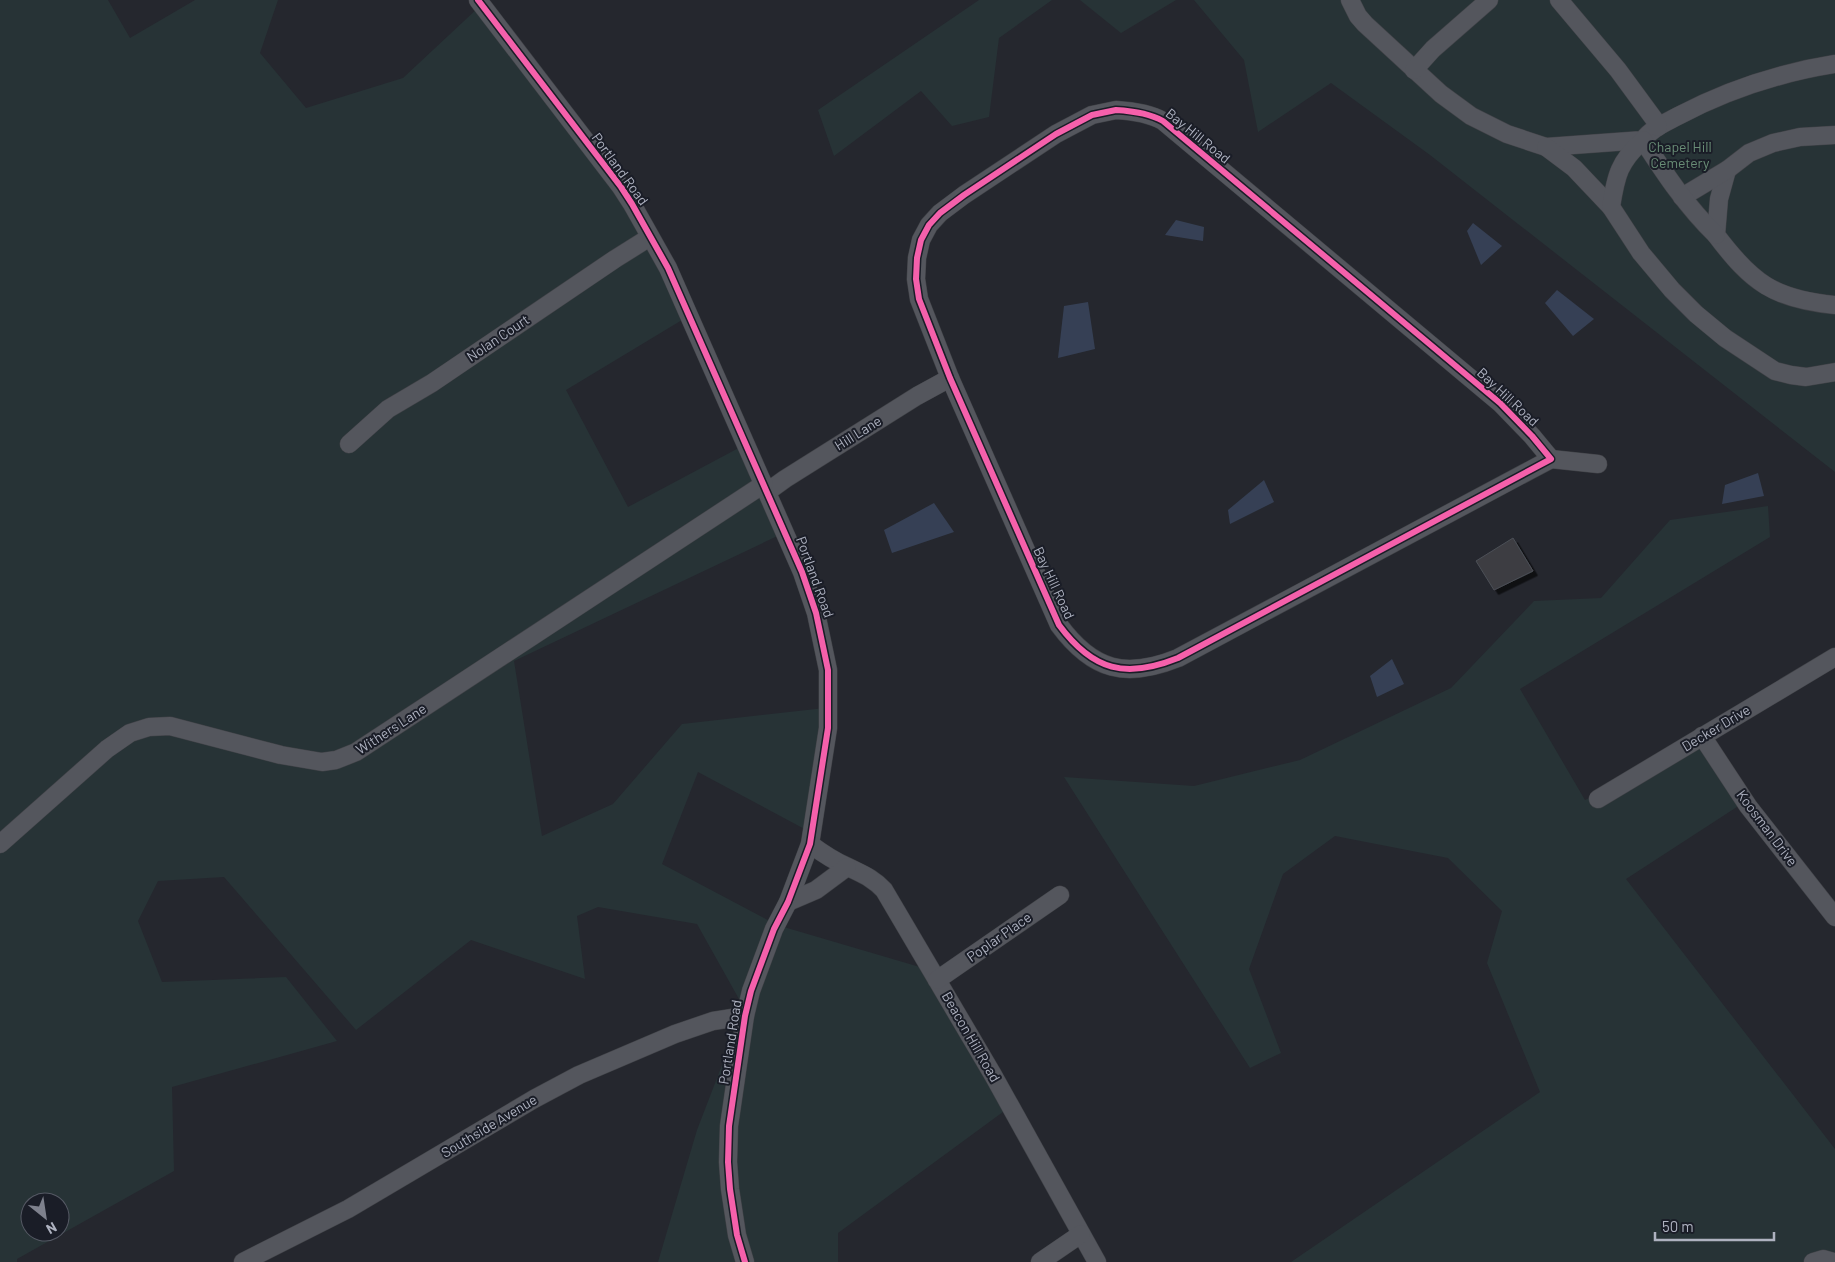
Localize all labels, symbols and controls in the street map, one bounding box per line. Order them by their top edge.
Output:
street label: Bay Hill Road [1163,104,1234,167]
street label: Portland Road [588,129,652,208]
park label: Chapel Hill Cemetery [1648,138,1712,171]
street label: Nolan Court [463,310,532,365]
street label: Bay Hill Road [1474,364,1543,429]
street label: Hill Lane [831,412,884,454]
street label: Portland Road [793,534,838,620]
street label: Bay Hill Road [1030,544,1079,622]
street label: Withers Lane [352,700,429,758]
street label: Decker Drive [1678,701,1753,755]
street label: Koosman Drive [1733,786,1801,869]
street label: Poplar Place [963,908,1034,965]
street label: Beacon Hill Road [939,989,1004,1085]
street label: Portland Road [714,998,745,1085]
street label: Southside Avenue [438,1090,540,1161]
north arrow [20,1192,70,1242]
scale bar [1655,1210,1774,1242]
text: 50 m [1662,1217,1694,1235]
text: N [43,1219,60,1238]

